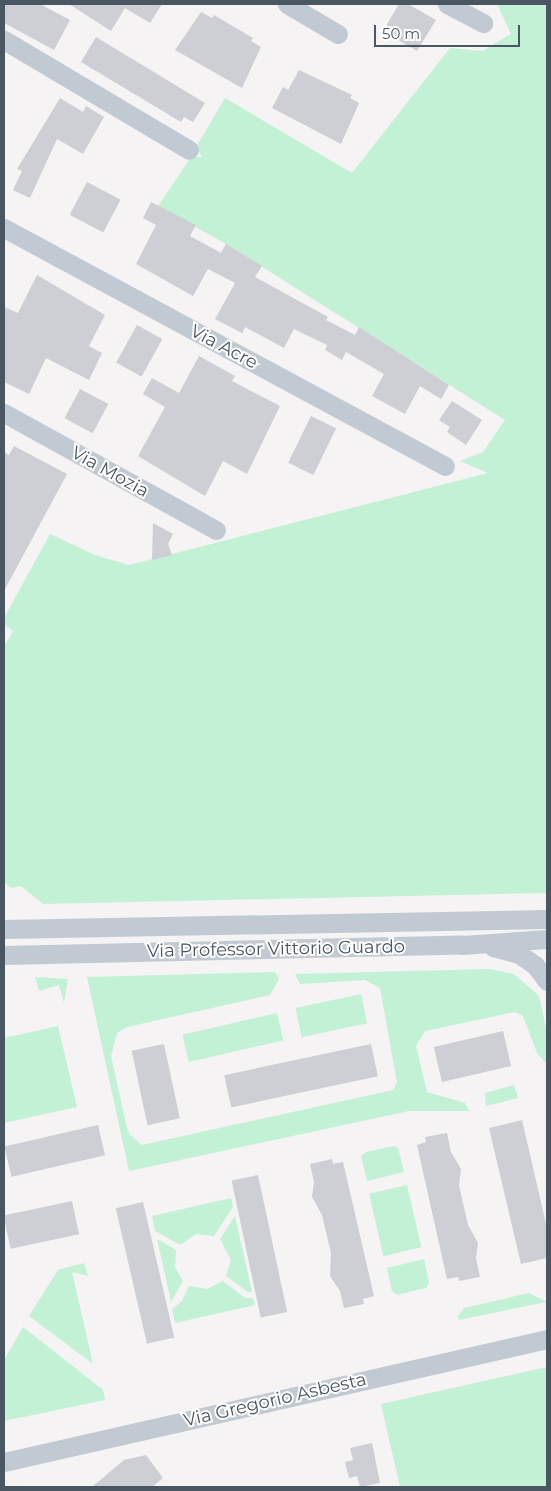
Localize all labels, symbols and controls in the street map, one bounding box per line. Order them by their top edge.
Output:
scale bar [376,15,522,47]
text: 50 m [382,24,420,43]
street label: Via Acre [187,320,261,374]
street label: Via Mozia [67,442,153,502]
street label: Via Professor Vittorio Guardo [147,936,405,962]
street label: Via Gregorio Asbesta [182,1368,368,1432]

